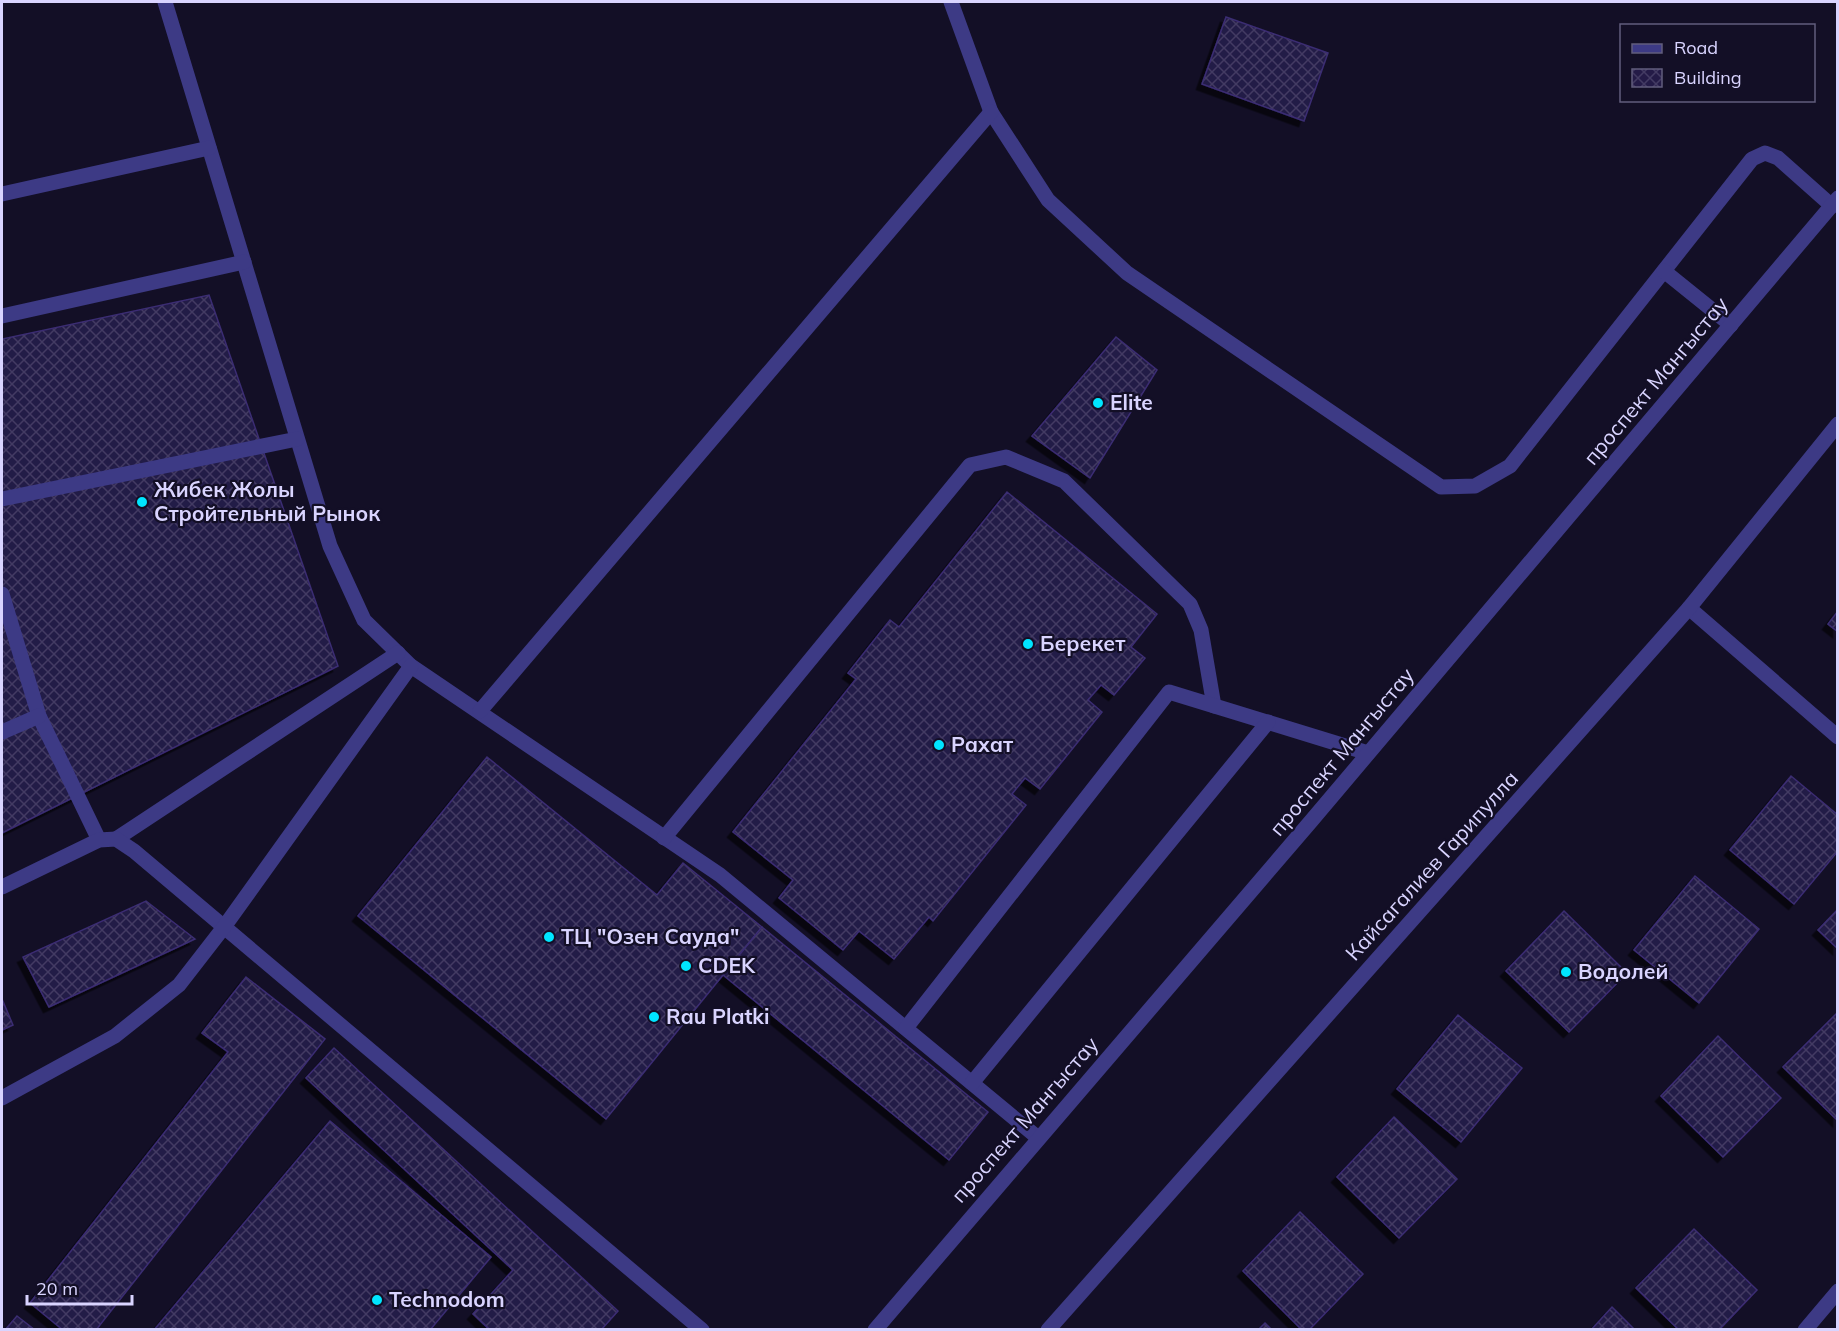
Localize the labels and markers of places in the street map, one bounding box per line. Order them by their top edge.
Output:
place label: Elite [1110,389,1153,415]
marker: Elite [1091,396,1105,410]
place label: Жибек Жолы Стройтельный Рынок [154,476,381,526]
marker: Жибек Жолы Стройтельный Рынок [135,495,149,509]
place label: Берекет [1040,630,1126,656]
marker: Берекет [1021,637,1035,651]
place label: Рахат [951,731,1014,757]
marker: Рахат [932,738,946,752]
place label: ТЦ "Озен Сауда" [561,923,739,949]
marker: ТЦ "Озен Сауда" [542,930,556,944]
place label: CDEK [698,952,756,978]
place label: Водолей [1578,958,1669,984]
marker: CDEK [679,959,693,973]
marker: Водолей [1559,965,1573,979]
place label: Rau Platki [666,1003,769,1029]
marker: Rau Platki [647,1010,661,1024]
place label: Technodom [389,1286,505,1312]
marker: Technodom [370,1293,384,1307]

